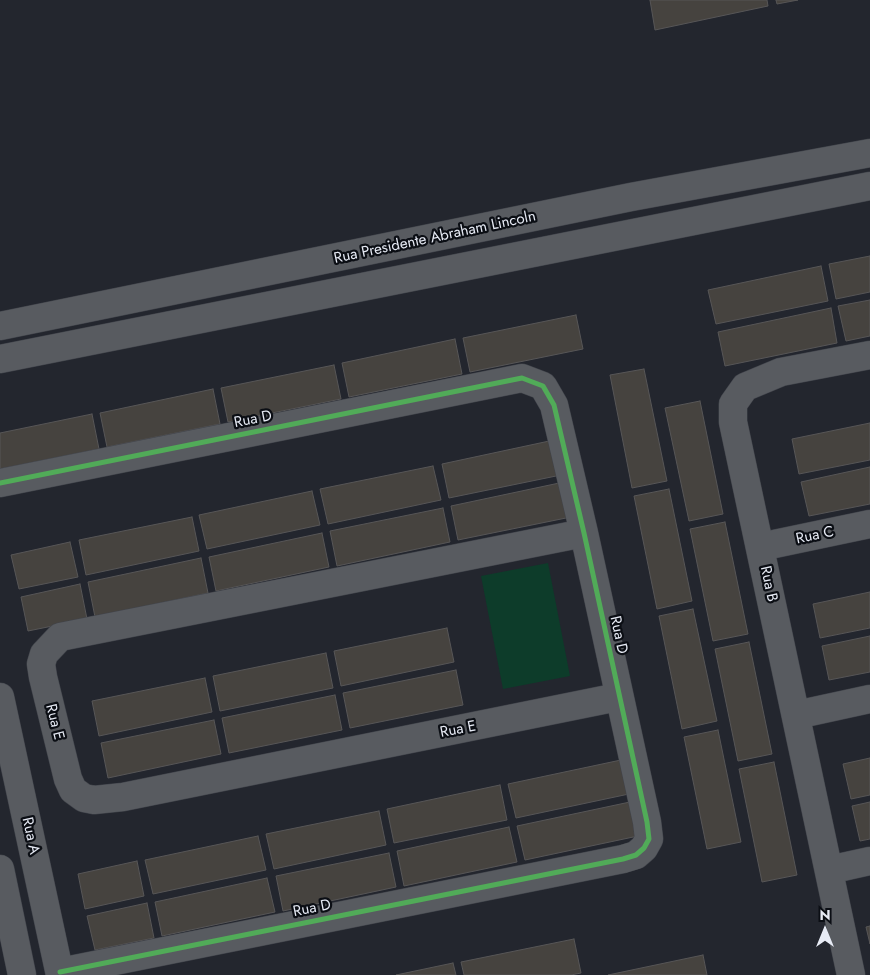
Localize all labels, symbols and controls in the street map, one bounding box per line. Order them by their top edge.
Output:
street label: Rua Presidente Abraham Lincoln [332,208,538,268]
street label: Rua D [233,408,273,432]
street label: Rua C [794,523,836,549]
street label: Rua B [755,564,781,604]
street label: Rua D [605,614,631,656]
street label: Rua E [41,702,67,742]
street label: Rua E [438,718,478,742]
street label: Rua A [17,816,43,856]
street label: Rua D [292,897,332,921]
north arrow [800,905,850,955]
text: N [819,905,831,925]

